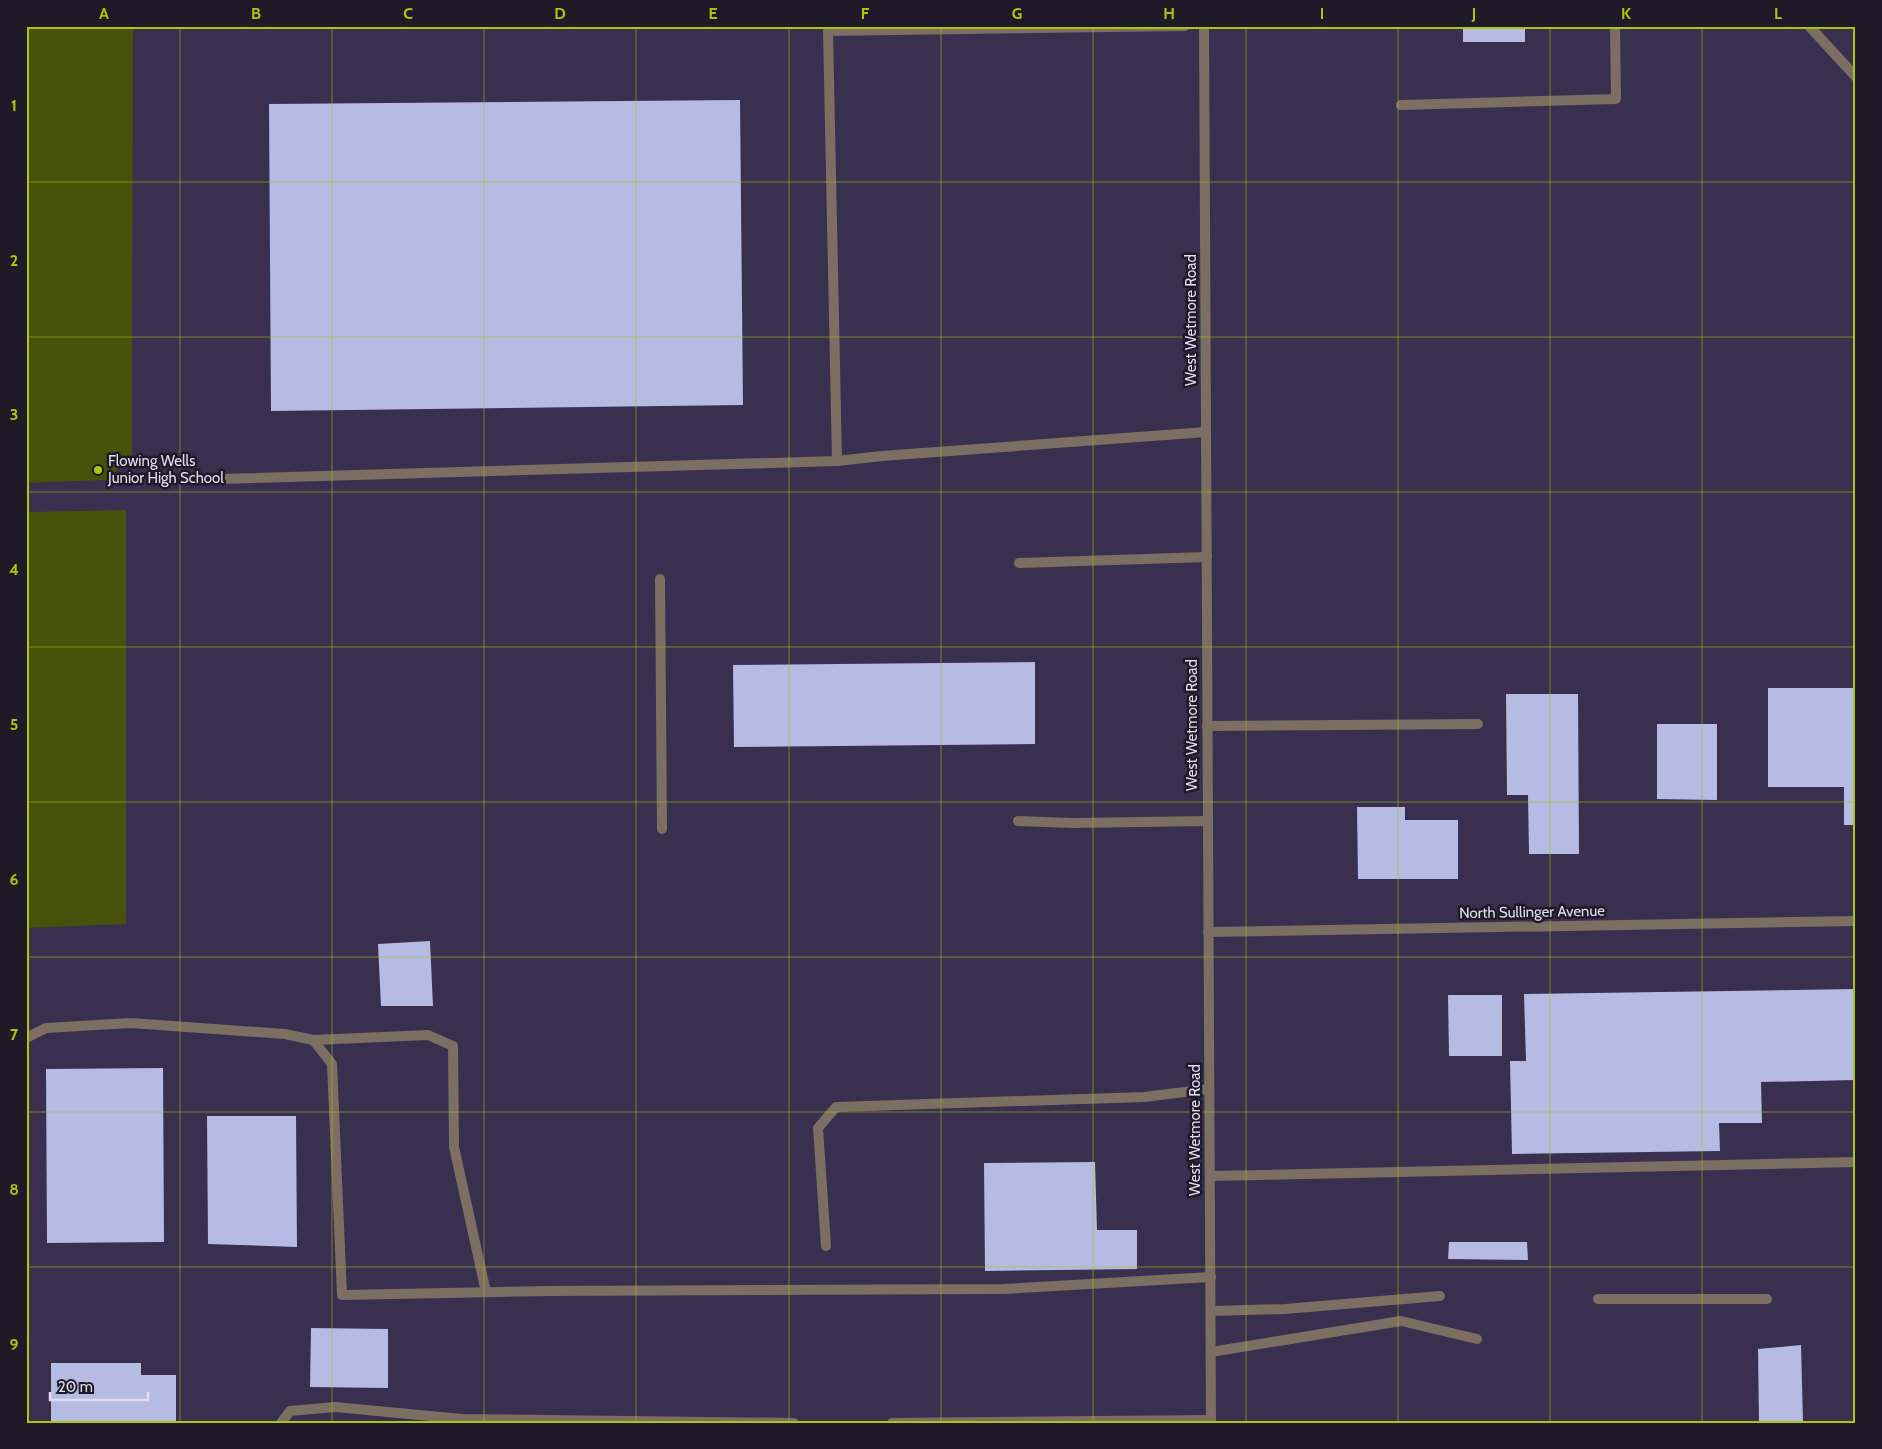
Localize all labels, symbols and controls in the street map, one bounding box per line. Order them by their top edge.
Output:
text: A [99,4,109,23]
text: B [251,4,261,23]
text: C [403,4,413,23]
text: D [554,4,566,23]
text: E [708,4,718,23]
text: F [861,4,870,23]
text: G [1012,4,1022,23]
text: H [1163,4,1175,23]
text: I [1320,4,1324,23]
text: J [1471,4,1476,23]
text: K [1621,4,1631,23]
text: L [1774,4,1782,23]
text: 1 [11,96,17,115]
text: 2 [10,251,18,270]
street label: West Wetmore Road [1182,254,1200,386]
text: 3 [10,405,18,424]
place label: Flowing Wells Junior High School [107,452,224,487]
marker: Flowing Wells Junior High School [92,464,104,476]
text: 4 [9,560,19,579]
street label: West Wetmore Road [1183,659,1201,791]
text: 5 [10,715,18,734]
text: 6 [10,870,19,889]
street label: North Sullinger Avenue [1459,902,1605,922]
text: 7 [10,1025,19,1044]
street label: West Wetmore Road [1186,1064,1204,1196]
text: 8 [9,1180,19,1199]
text: 9 [10,1335,19,1354]
scale bar [50,1369,148,1401]
text: 20 m [58,1378,93,1396]

